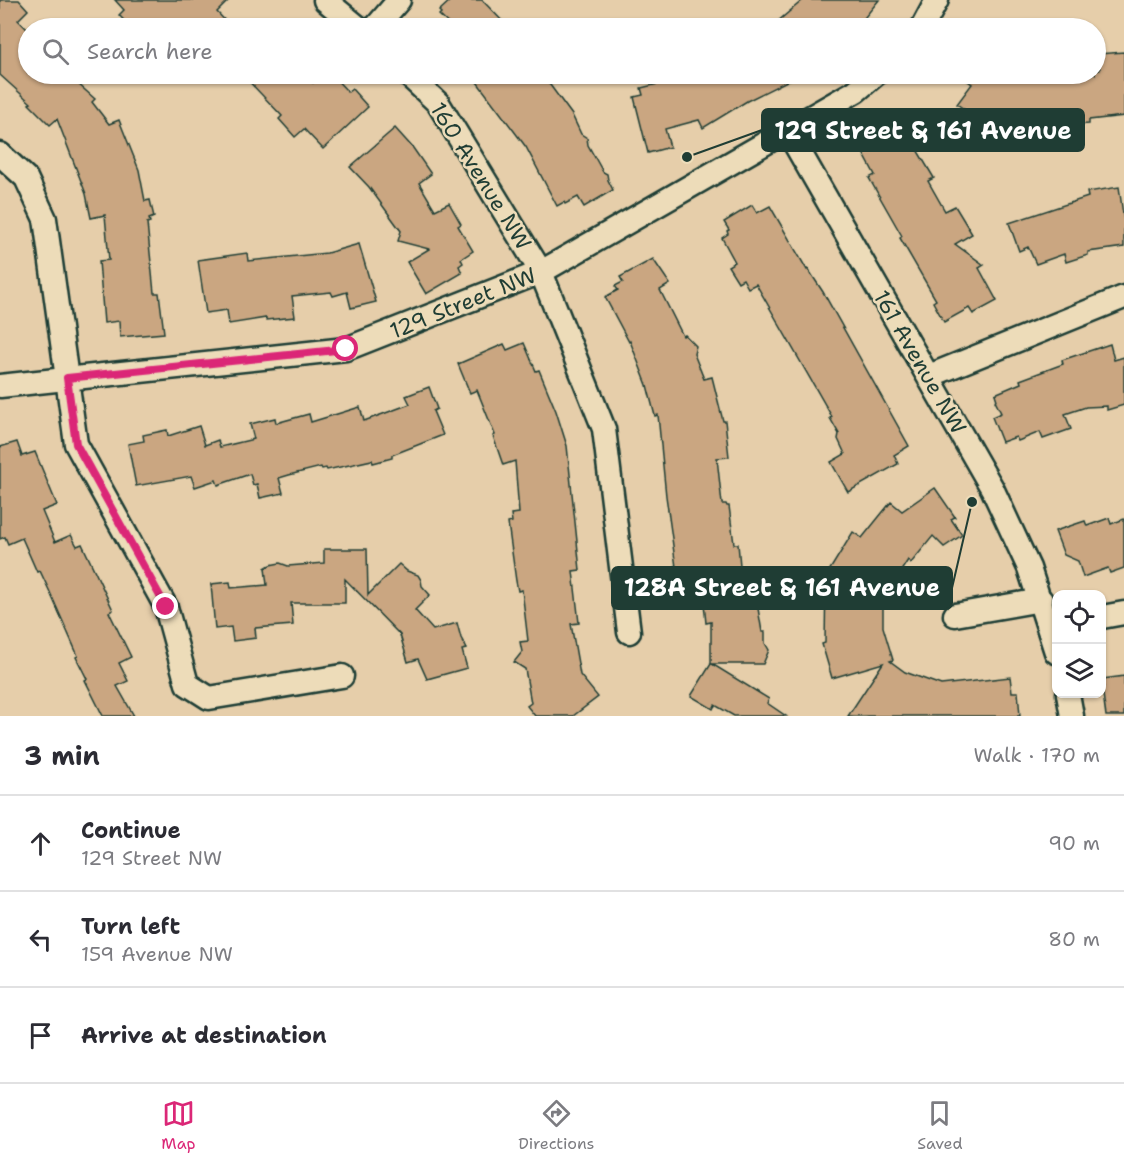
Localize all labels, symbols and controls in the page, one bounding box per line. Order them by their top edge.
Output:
search box [18,18,1106,84]
icon: search [39,35,72,68]
text: Search here [87,37,213,66]
street label: 160 Avenue NW [424,97,538,255]
callout: 129 Street & 161 Avenue [762,109,1084,151]
text: 129 Street & 161 Avenue [774,115,1072,147]
street label: 129 Street NW [386,260,540,346]
street label: 161 Avenue NW [867,285,973,439]
route start [332,335,358,361]
callout: 128A Street & 161 Avenue [612,567,952,609]
text: 128A Street & 161 Avenue [624,572,940,604]
map controls [1052,590,1106,698]
button: locate [1052,590,1106,644]
route end [152,593,178,619]
button: layers [1052,644,1106,698]
text: 3 min [24,738,100,773]
text: Walk · 170 m [974,742,1100,768]
text: Continue [81,816,181,845]
icon: ahead [24,827,57,860]
text: 90 m [1048,830,1100,856]
text: 129 Street NW [81,845,222,871]
text: Turn left [81,912,180,941]
icon: left [24,923,57,956]
text: 80 m [1048,926,1100,952]
text: 159 Avenue NW [81,941,233,967]
icon: arrive [24,1019,57,1052]
text: Arrive at destination [81,1021,327,1050]
tab: Map [161,1097,196,1154]
tab: Directions [518,1097,595,1154]
tab: Saved [917,1097,963,1154]

